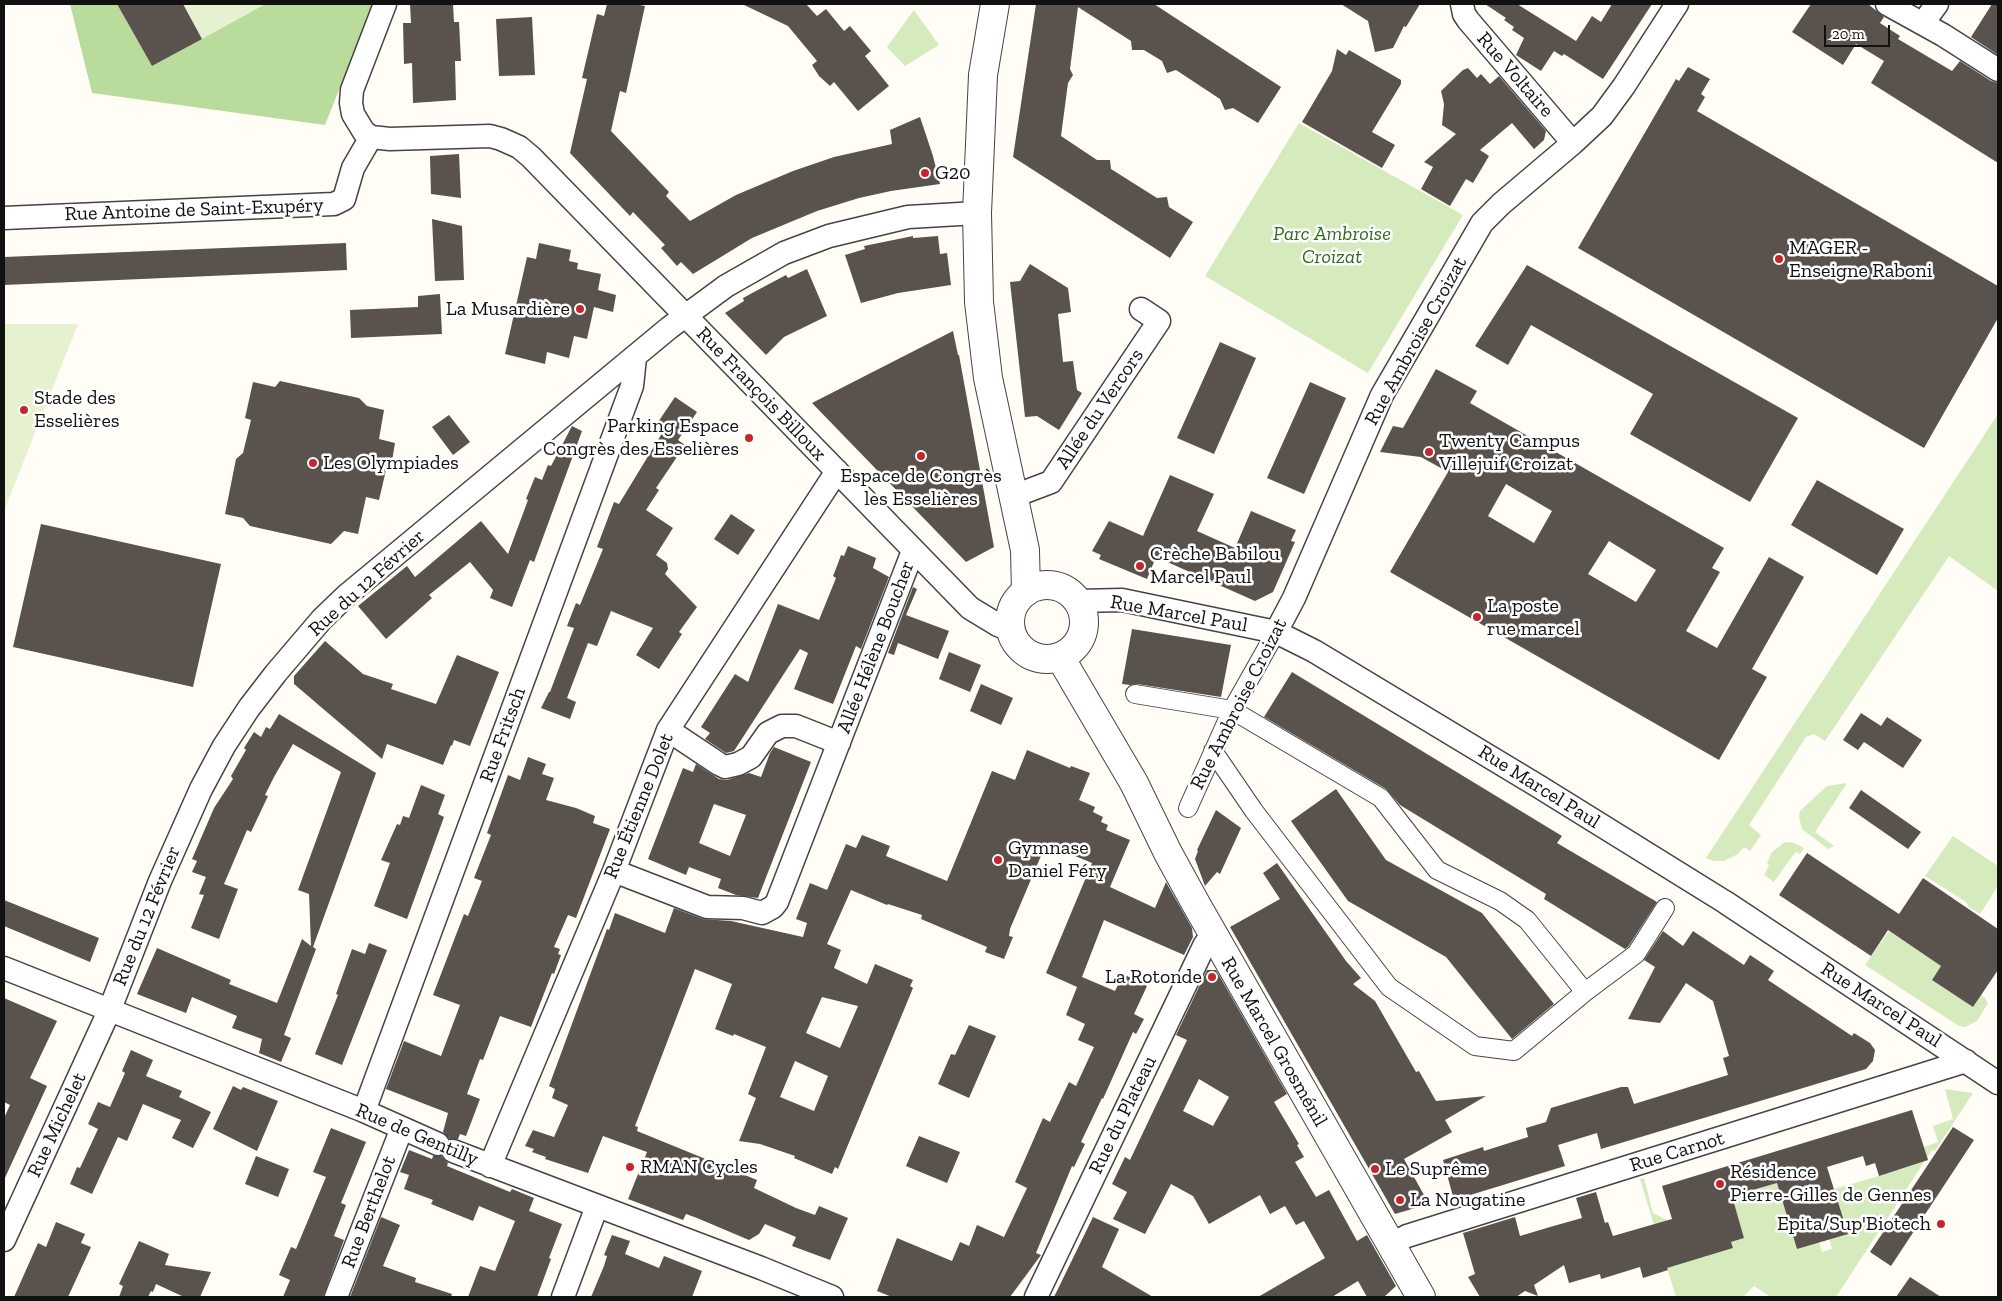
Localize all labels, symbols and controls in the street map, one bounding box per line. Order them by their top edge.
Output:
scale bar [1827,15,1893,47]
text: 20 m [1832,25,1865,43]
street label: Rue Voltaire [1471,27,1559,123]
place label: G20 [935,161,971,185]
marker: G20 [919,167,931,179]
street label: Rue Antoine de Saint-Exupéry [64,193,324,227]
park label: Parc Ambroise Croizat [1273,222,1391,269]
place label: MAGER - Enseigne Raboni [1789,236,1932,283]
street label: Rue Ambroise Croizat [1360,253,1472,429]
marker: MAGER - Enseigne Raboni [1773,253,1785,265]
place label: La Musardière [446,297,570,321]
marker: La Musardière [574,303,586,315]
street label: Rue François Billoux [691,322,831,466]
street label: Allée du Vercors [1051,344,1149,474]
place label: Stade des Esselières [34,386,120,433]
marker: Stade des Esselières [18,404,30,416]
place label: Parking Espace Congrès des Esselières [543,414,739,461]
place label: Twenty Campus Villejuif Croizat [1439,429,1580,476]
marker: Parking Espace Congrès des Esselières [743,432,755,444]
marker: Twenty Campus Villejuif Croizat [1423,446,1435,458]
marker: Espace de Congrès les Esselières [915,450,927,462]
place label: Les Olympiades [323,451,459,475]
marker: Les Olympiades [307,457,319,469]
place label: Espace de Congrès les Esselières [840,464,1002,511]
street label: Rue du 12 Février [304,524,430,642]
place label: Crèche Babilou Marcel Paul [1150,542,1280,589]
street label: Allée Hélène Boucher [832,557,920,737]
marker: Crèche Babilou Marcel Paul [1134,560,1146,572]
street label: Rue Marcel Paul [1108,590,1250,638]
place label: La poste rue marcel [1487,594,1580,641]
marker: La poste rue marcel [1471,611,1483,623]
street label: Rue Ambroise Croizat [1185,614,1293,794]
street label: Rue Fritsch [475,684,531,786]
street label: Rue Étienne Dolet [599,730,679,882]
street label: Rue Marcel Paul [1474,740,1604,834]
place label: Gymnase Daniel Féry [1008,836,1107,883]
street label: Rue du 12 Février [108,843,186,989]
marker: Gymnase Daniel Féry [992,854,1004,866]
street label: Rue Marcel Grosménil [1216,953,1332,1131]
street label: Rue Marcel Paul [1816,957,1946,1053]
place label: La Rotonde [1105,965,1202,989]
marker: La Rotonde [1206,971,1218,983]
street label: Rue du Plateau [1084,1052,1162,1178]
street label: Rue Michelet [22,1069,92,1181]
street label: Rue de Gentilly [352,1098,482,1172]
street label: Rue Carnot [1627,1126,1727,1178]
street label: Rue Berthelot [337,1152,401,1272]
place label: RMAN Cycles [640,1155,758,1179]
place label: Le Suprême [1385,1157,1487,1181]
place label: Résidence Pierre-Gilles de Gennes [1730,1160,1932,1207]
marker: RMAN Cycles [624,1161,636,1173]
marker: Le Suprême [1369,1163,1381,1175]
marker: Résidence Pierre-Gilles de Gennes [1714,1178,1726,1190]
place label: La Nougatine [1410,1188,1525,1212]
marker: La Nougatine [1394,1194,1406,1206]
place label: Epita/Sup'Biotech [1777,1212,1931,1236]
marker: Epita/Sup'Biotech [1935,1218,1947,1230]

